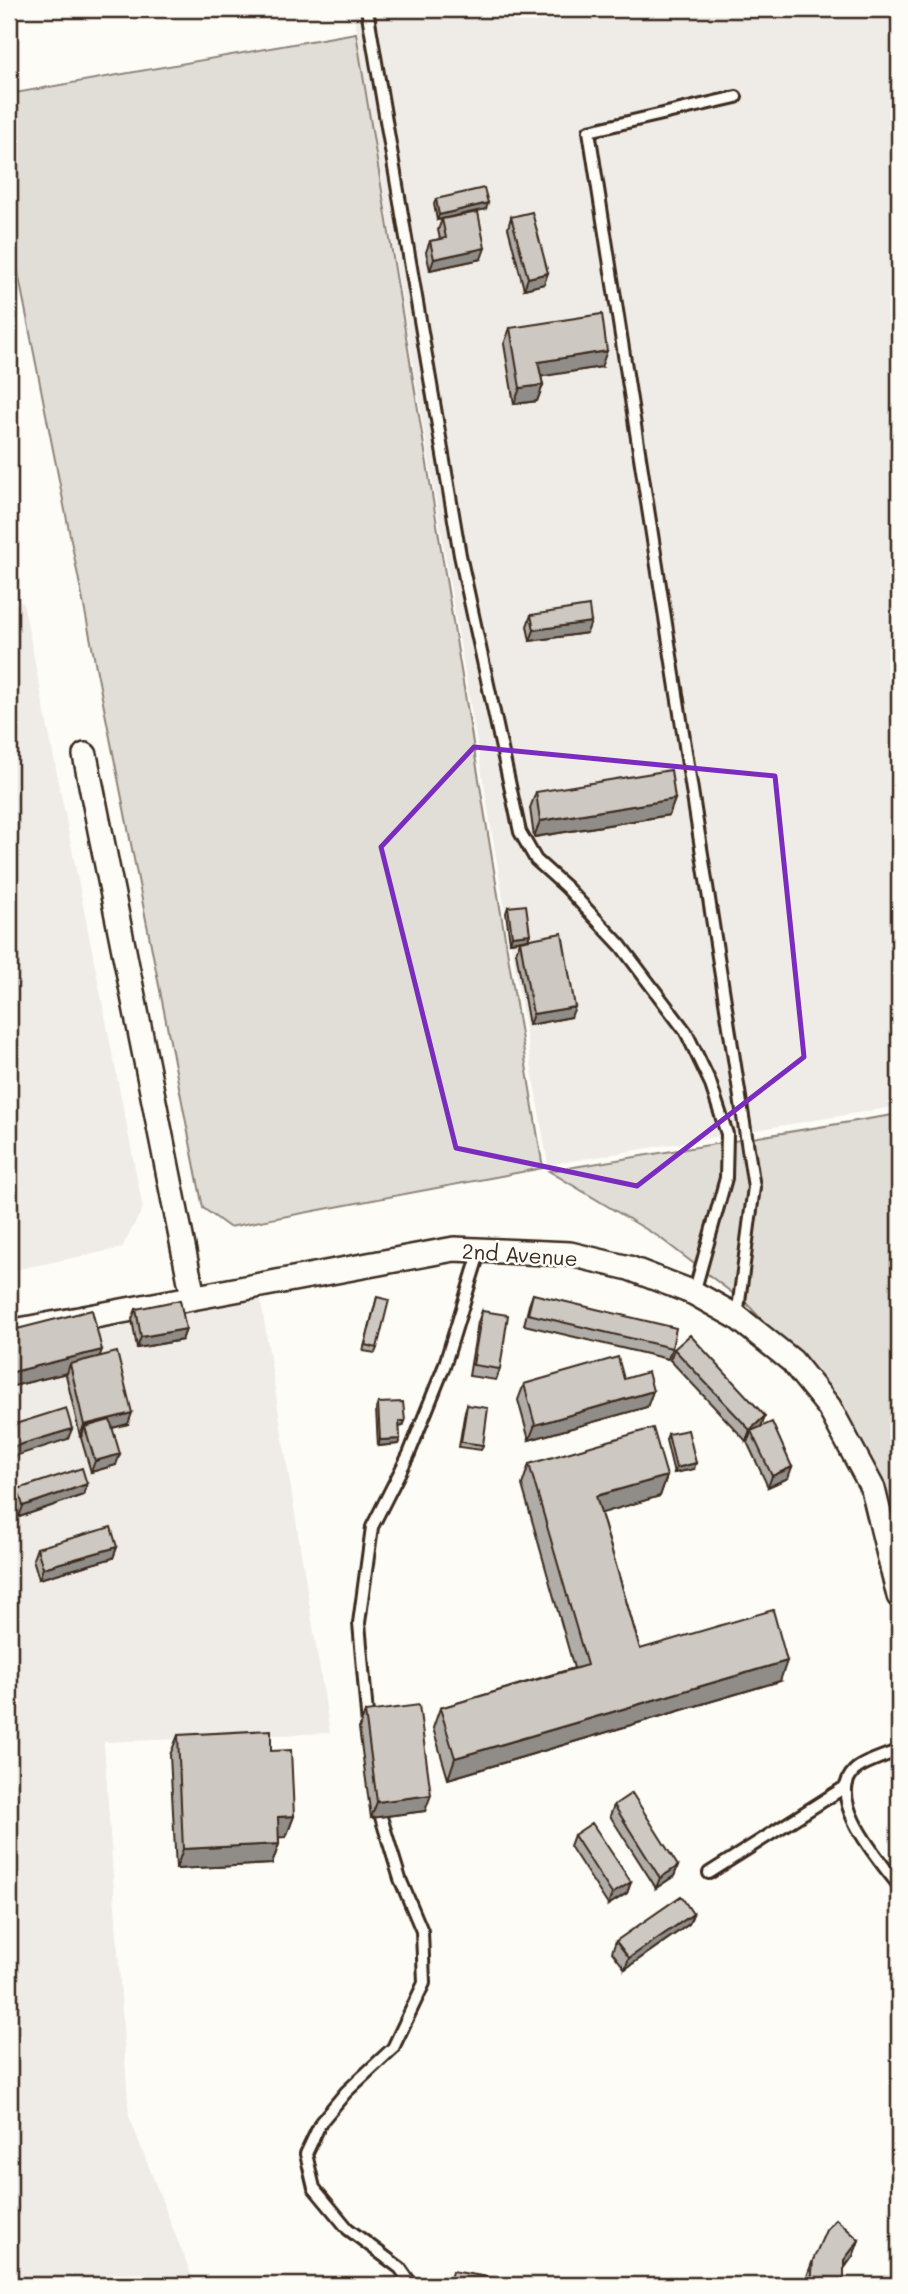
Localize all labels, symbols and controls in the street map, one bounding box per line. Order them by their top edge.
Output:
street label: 2nd Avenue [461,1236,579,1272]

